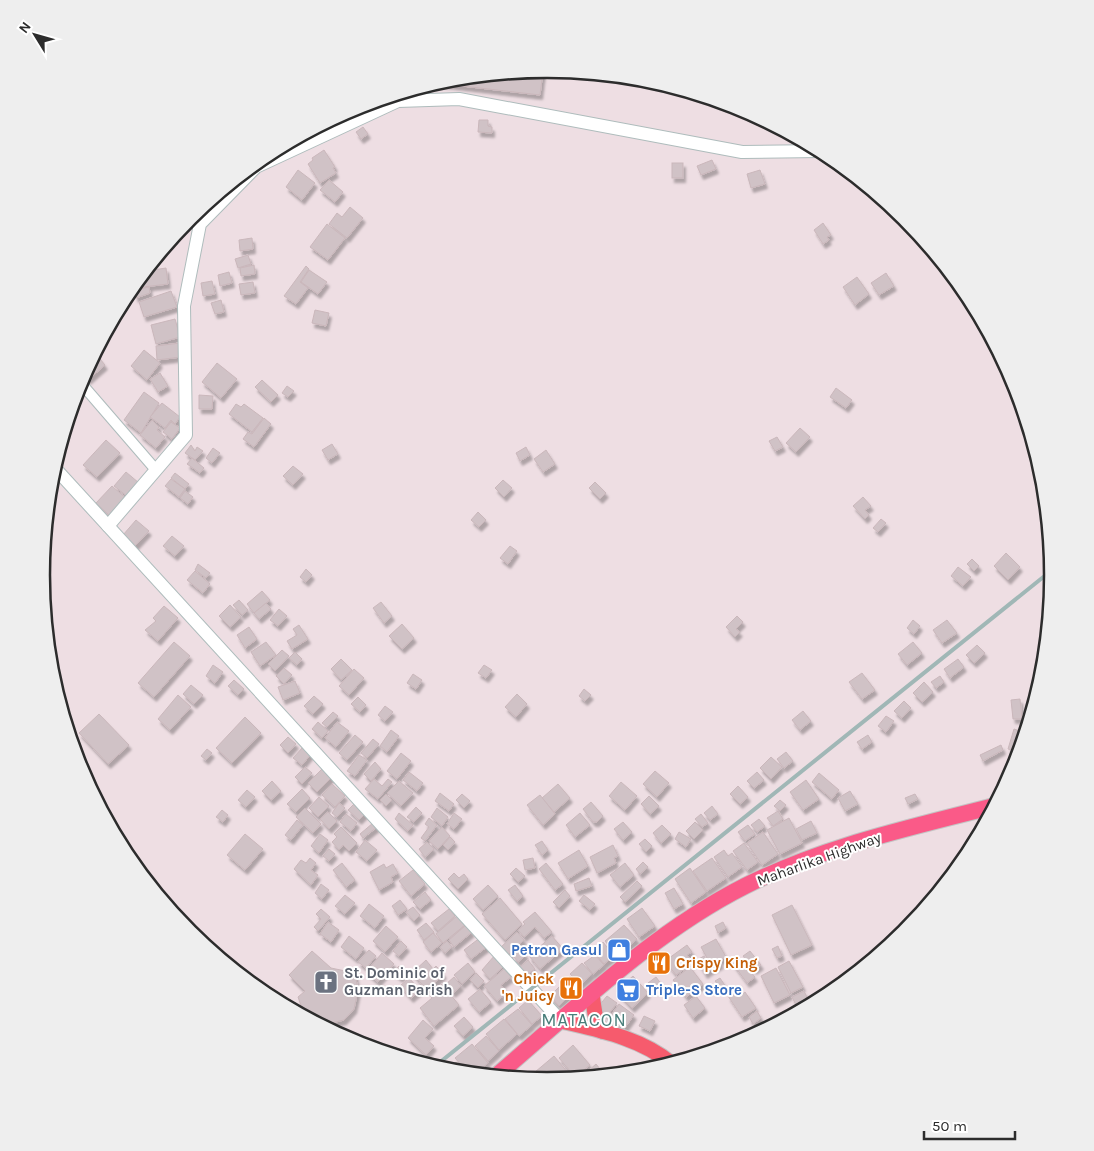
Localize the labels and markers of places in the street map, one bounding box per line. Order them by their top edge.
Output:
shop icon: Petron Gasul [606,937,632,963]
place label: Petron Gasul [511,941,602,959]
restaurant icon: Crispy King [646,950,672,976]
place label: Crispy King [676,954,758,972]
place label: St. Dominic of Guzman Parish [344,964,453,999]
church icon: St. Dominic of Guzman Parish [313,969,339,995]
place label: Chick 'n Juicy [502,970,554,1005]
restaurant icon: Chick 'n Juicy [558,975,584,1001]
supermarket icon: Triple-S Store [615,977,641,1003]
place label: Triple-S Store [646,981,742,999]

